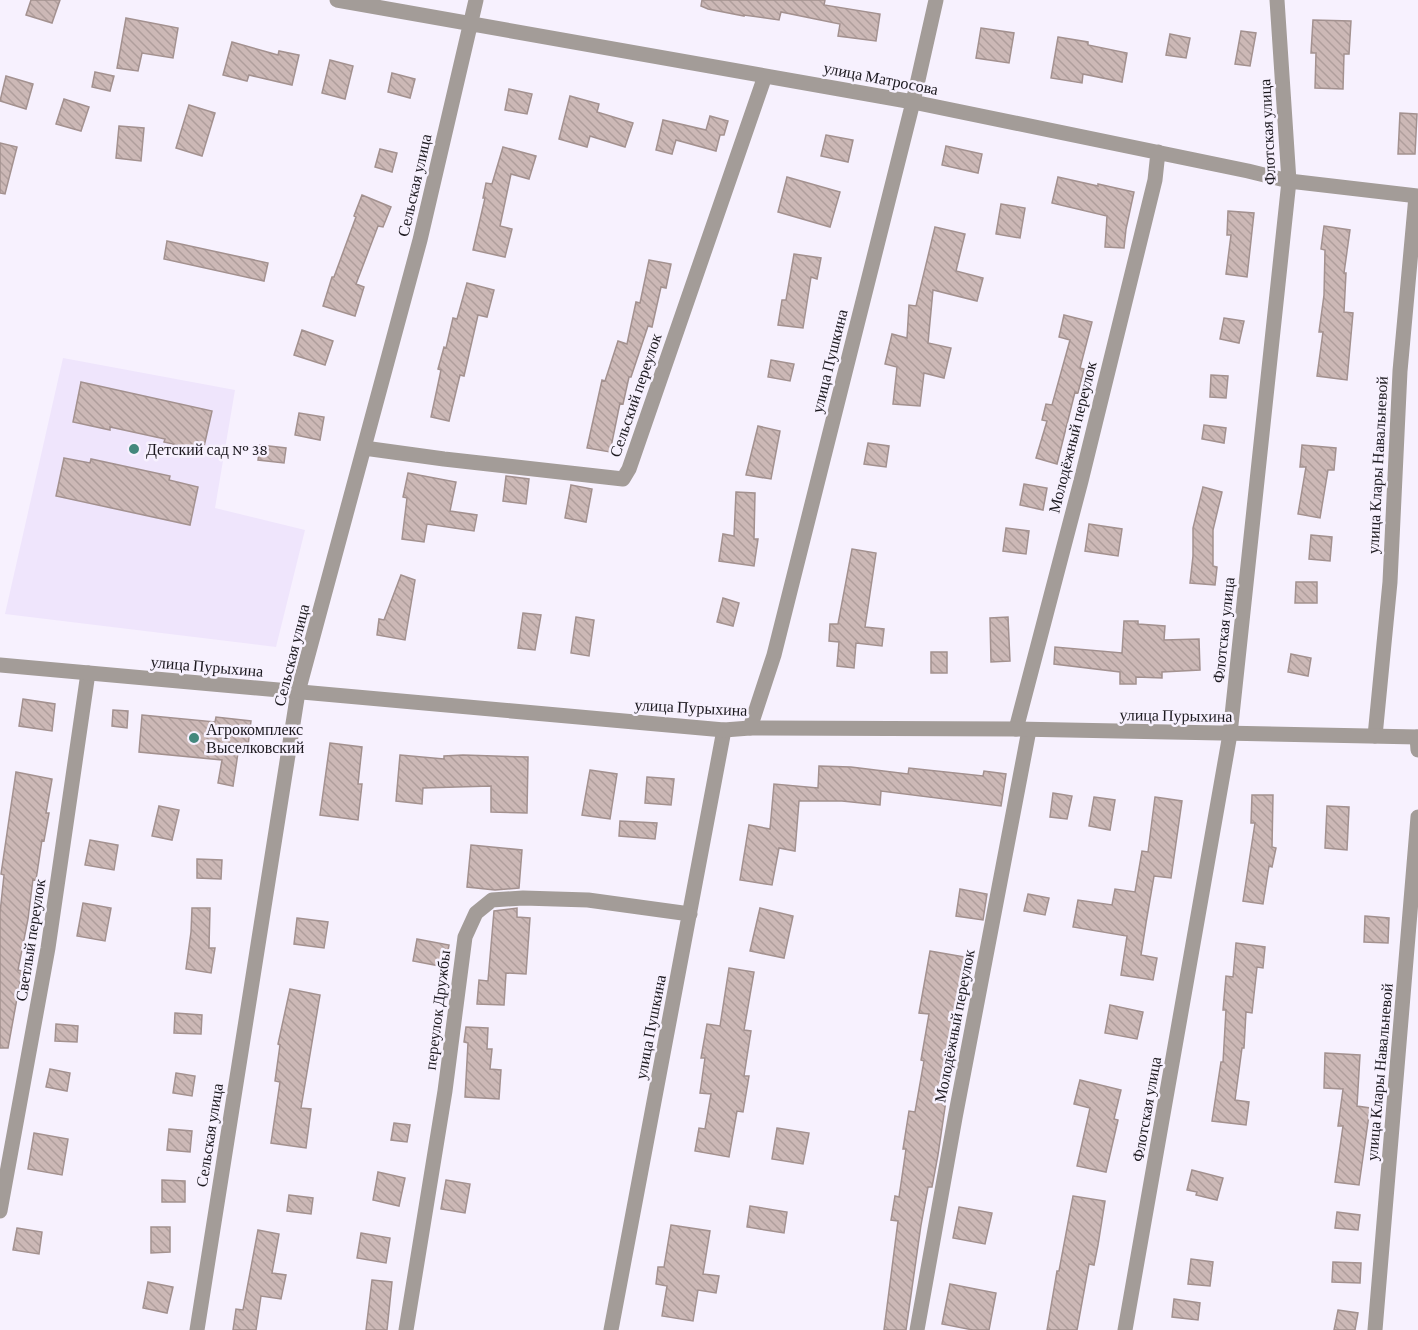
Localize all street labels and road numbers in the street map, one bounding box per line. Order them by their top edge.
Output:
street label: улица Матросова [822,59,940,99]
street label: Флотская улица [1256,78,1280,186]
street label: Сельская улица [394,132,436,238]
street label: улица Пушкина [808,307,852,415]
street label: Сельский переулок [606,331,666,460]
street label: Молодёжный переулок [1045,359,1101,515]
street label: улица Клары Навальневой [1364,375,1392,555]
street label: Флотская улица [1209,576,1239,684]
street label: Сельская улица [271,602,313,708]
street label: улица Пурыхина [150,653,264,681]
street label: улица Пурыхина [634,696,748,720]
street label: улица Пурыхина [1119,706,1233,726]
street label: Светлый переулок [12,878,50,1003]
street label: Молодёжный переулок [931,948,979,1104]
street label: переулок Дружбы [422,949,454,1071]
street label: улица Пушкина [632,973,670,1081]
street label: улица Клары Навальневой [1363,982,1397,1162]
street label: Флотская улица [1129,1055,1165,1163]
street label: Сельская улица [193,1082,227,1188]

